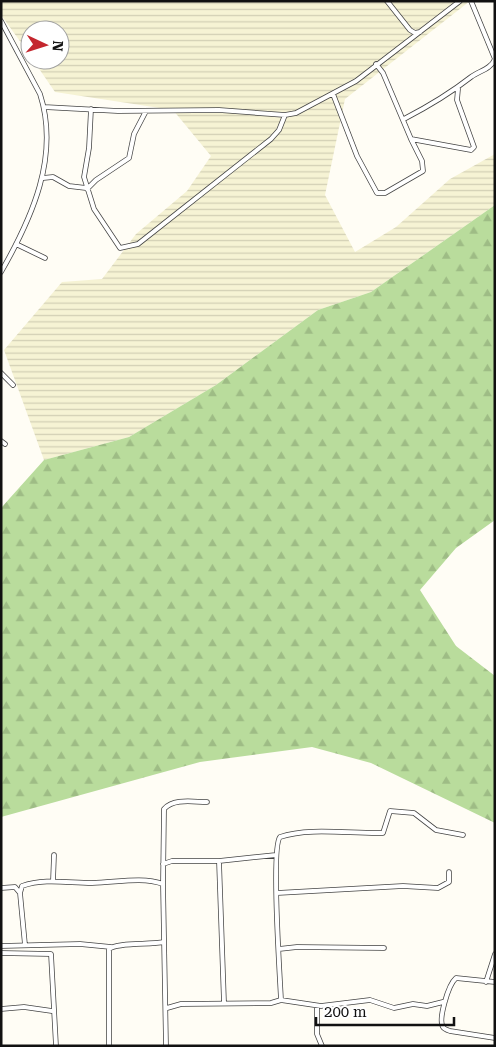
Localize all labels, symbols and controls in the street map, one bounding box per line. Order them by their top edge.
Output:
north arrow [20,20,70,70]
text: N [50,40,66,52]
scale bar [316,994,454,1026]
text: 200 m [324,1003,367,1021]

